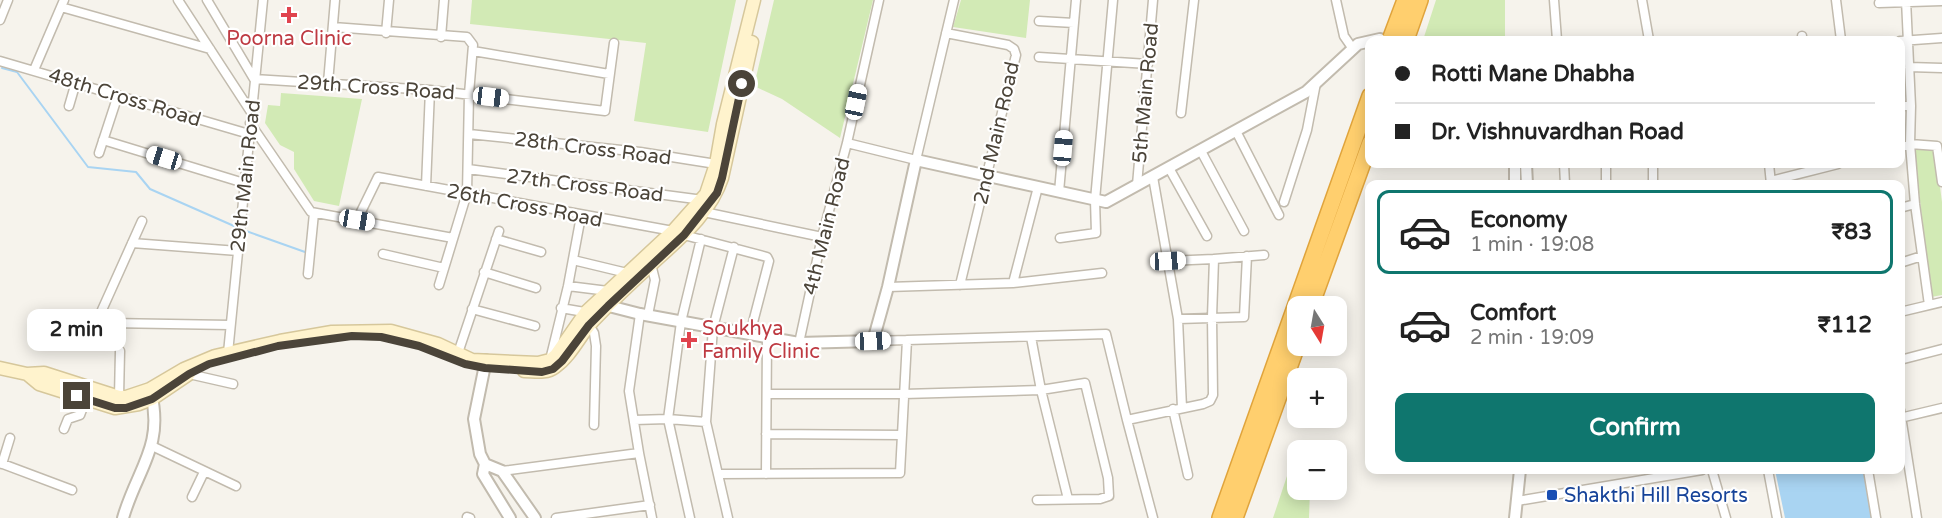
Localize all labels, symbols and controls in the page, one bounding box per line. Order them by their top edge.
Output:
marker: Poorna Clinic [280,6,298,24]
street label: 5th Main Road [1128,22,1164,164]
place label: Poorna Clinic [226,27,352,51]
street label: 2nd Main Road [969,60,1025,207]
text: Rotti Mane Dhabha [1431,61,1635,87]
street label: 48th Cross Road [46,63,204,133]
route start [728,70,755,97]
street label: 29th Cross Road [296,71,456,105]
car [843,83,869,121]
car [472,86,510,108]
street label: 29th Main Road [226,99,266,254]
text: Dr. Vishnuvardhan Road [1431,119,1684,145]
street label: 28th Cross Road [513,127,673,171]
car [1052,129,1074,167]
car [144,144,184,172]
street label: 4th Main Road [798,155,856,297]
street label: 27th Cross Road [505,164,665,208]
street label: 26th Cross Road [445,179,605,233]
icon: car [1398,205,1452,259]
text: Economy [1470,207,1567,233]
car [338,208,376,232]
text: ₹83 [1831,219,1872,245]
text: 1 min · 19:08 [1470,233,1594,257]
car [1150,251,1186,271]
north arrow [1287,296,1347,356]
map controls [1287,296,1347,500]
icon: car [1398,298,1452,352]
text: Comfort [1470,300,1556,326]
callout: 2 min [28,309,127,351]
text: ₹112 [1818,312,1872,338]
place label: Soukhya Family Clinic [702,317,820,364]
text: 2 min [50,318,103,342]
text: 2 min · 19:09 [1470,326,1594,350]
marker: Soukhya Family Clinic [680,331,698,349]
car [855,331,891,351]
button: + [1287,368,1347,428]
route end [63,382,90,409]
button: Confirm [1395,393,1875,462]
button: − [1287,440,1347,500]
place label: Shakthi Hill Resorts [1564,484,1748,508]
marker: Shakthi Hill Resorts [1545,488,1559,502]

